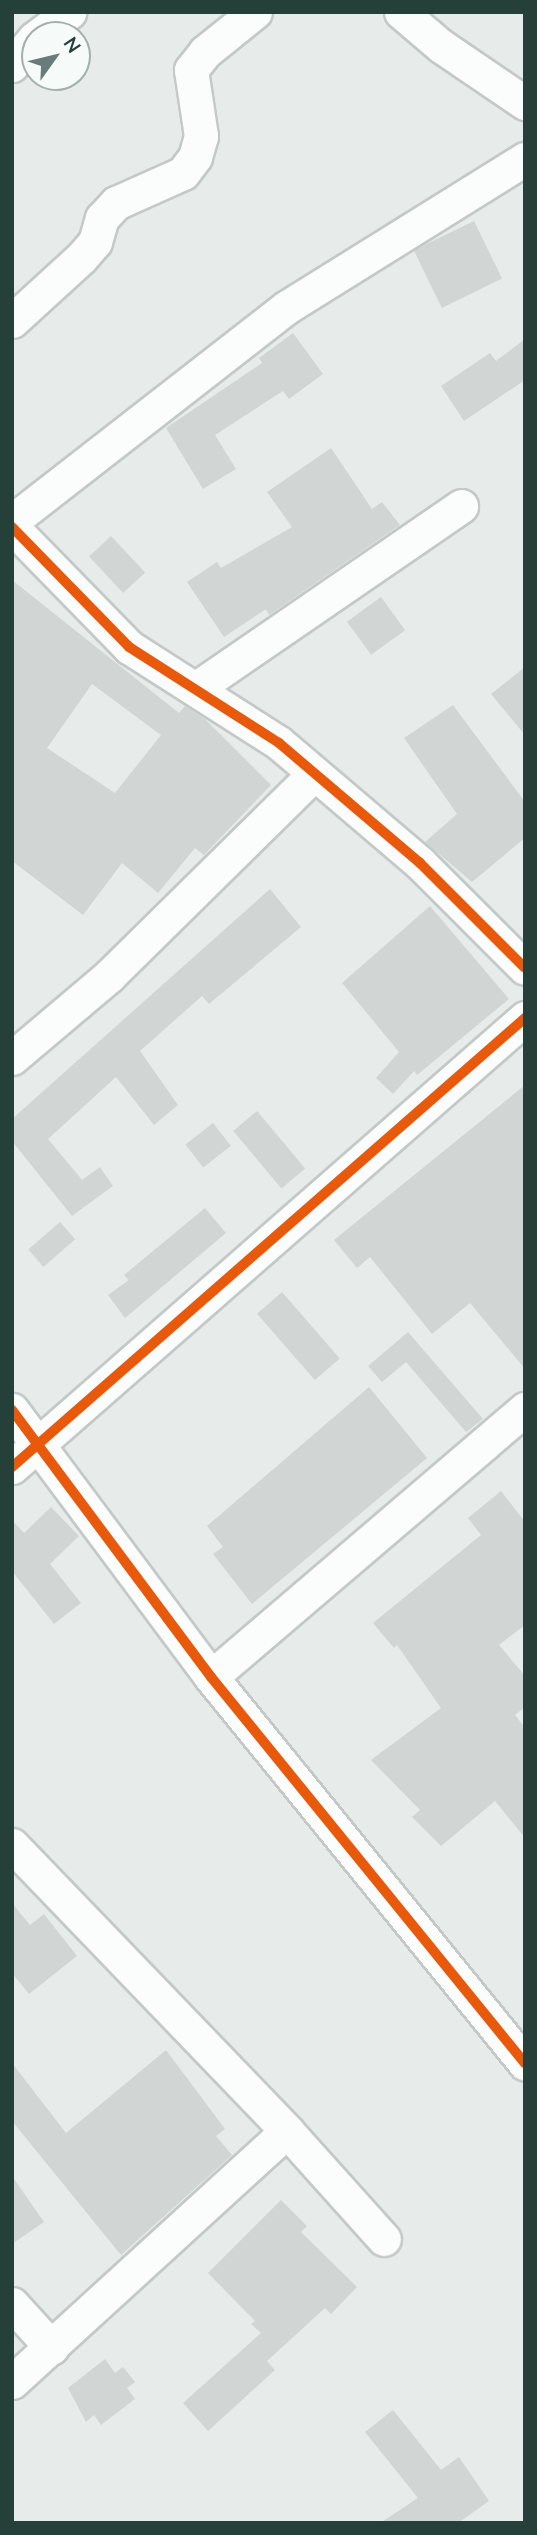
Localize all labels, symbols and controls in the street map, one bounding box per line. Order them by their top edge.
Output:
north arrow [21,21,91,91]
text: N [57,32,87,59]

